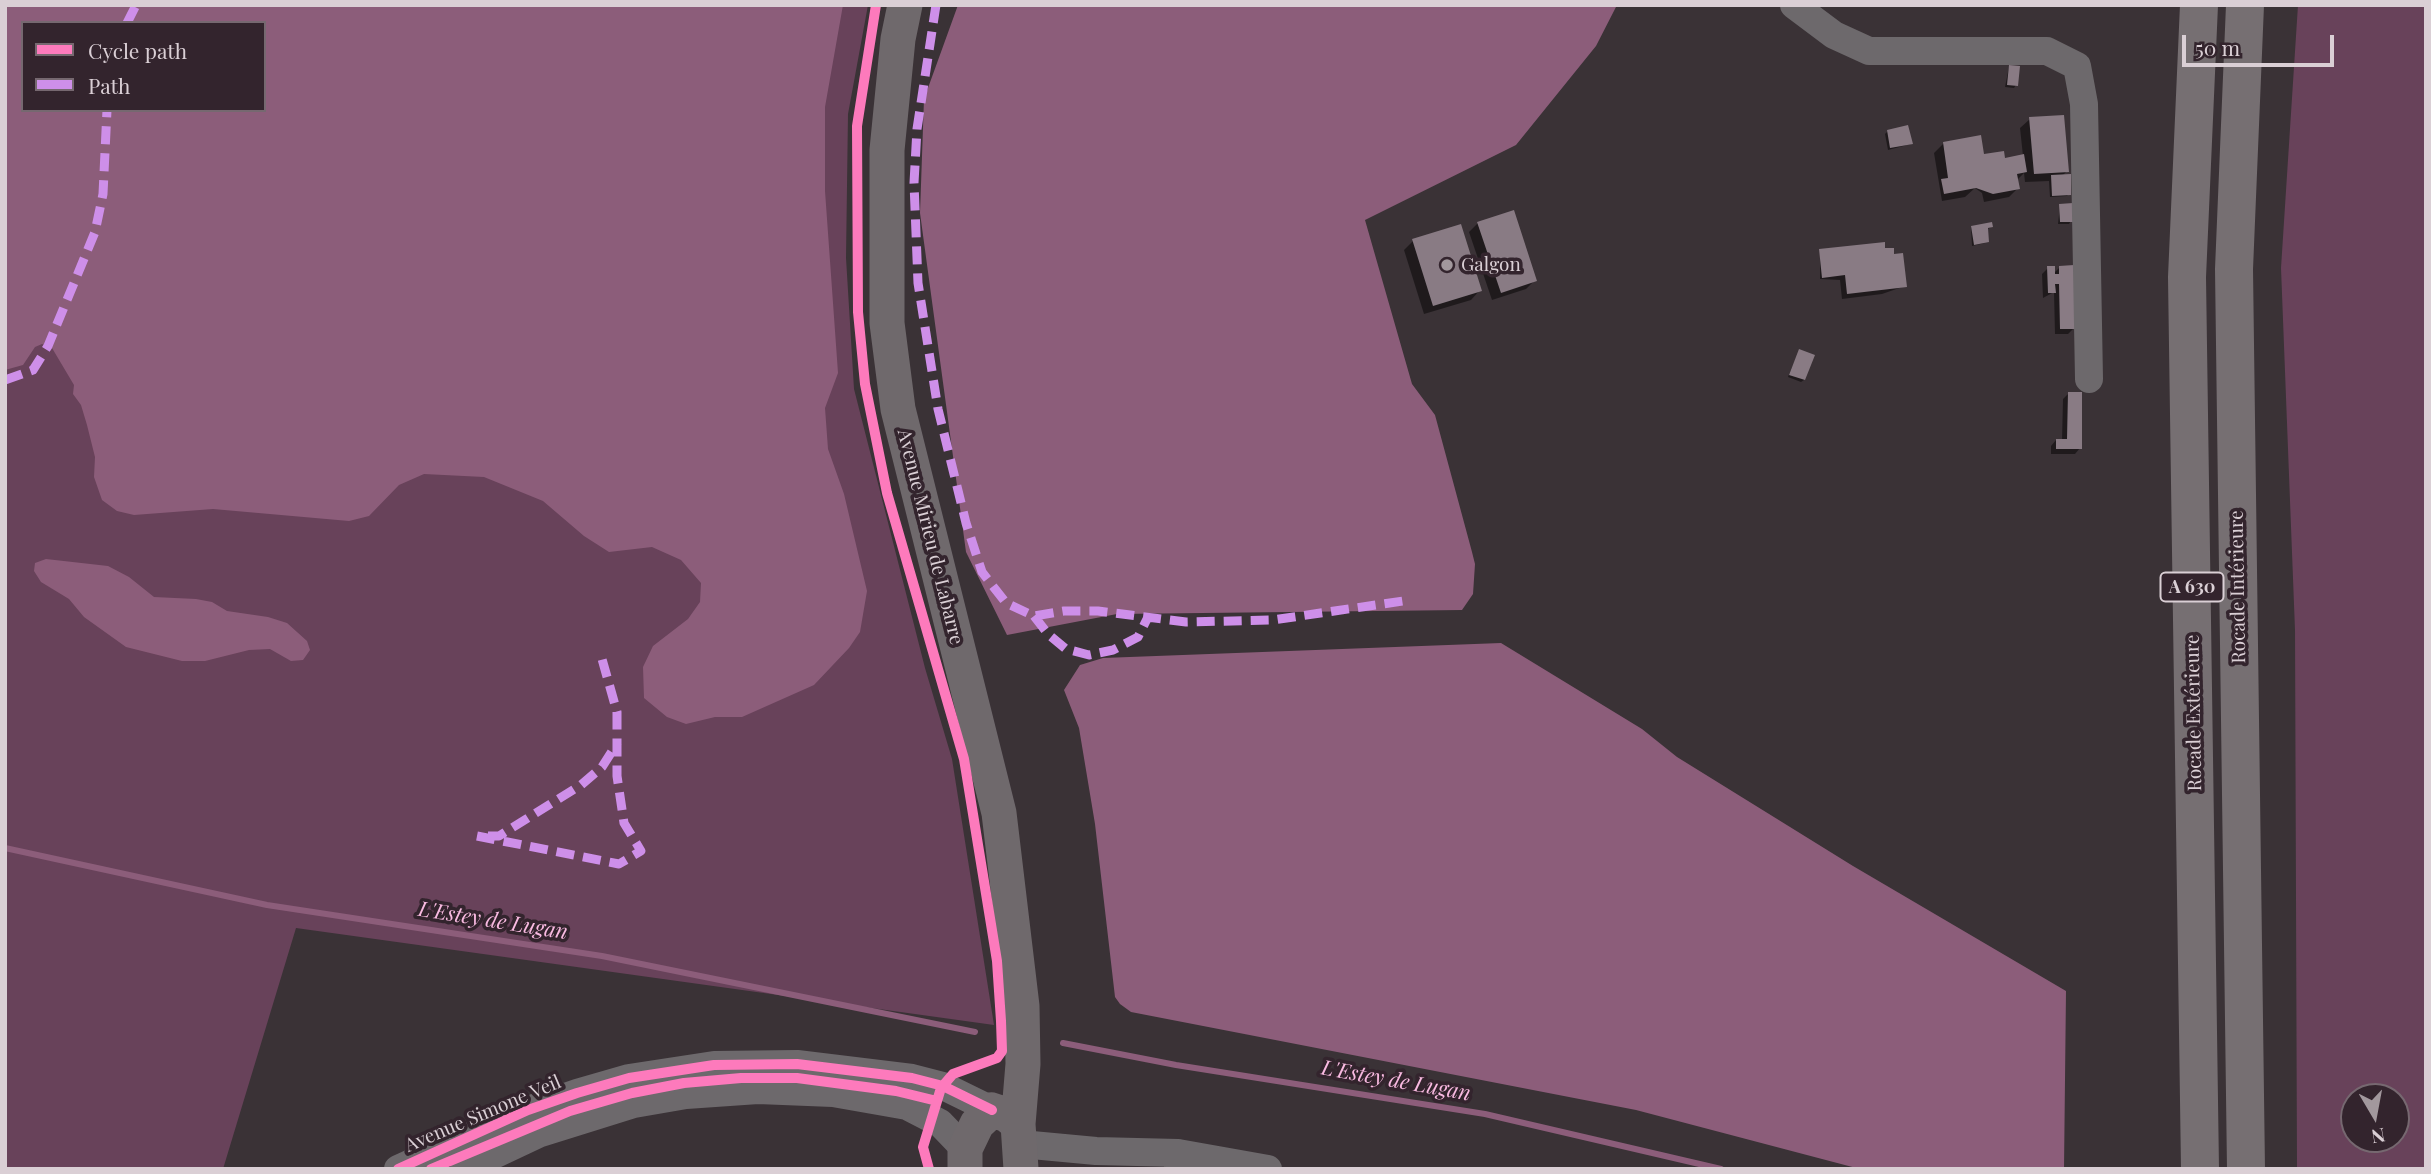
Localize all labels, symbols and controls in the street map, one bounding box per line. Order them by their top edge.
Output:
legend [21,21,266,112]
scale bar [2186,21,2338,65]
text: 50 m [2195,33,2240,61]
text: Cycle path [88,36,187,64]
text: Path [88,71,130,99]
place label: Galgon [1461,254,1521,276]
marker: Galgon [1439,257,1455,273]
street label: Avenue Mirieu de Labarre [892,427,968,647]
street label: Rocade Intérieure [2225,510,2251,664]
road number: A 630 [2160,572,2224,602]
street label: Rocade Extérieure [2181,634,2207,792]
water label: L'Estey de Lugan [416,897,570,945]
water label: L'Estey de Lugan [1319,1055,1473,1107]
street label: Avenue Simone Veil [401,1071,565,1157]
north arrow [2340,1083,2410,1153]
text: N [2369,1123,2387,1151]

